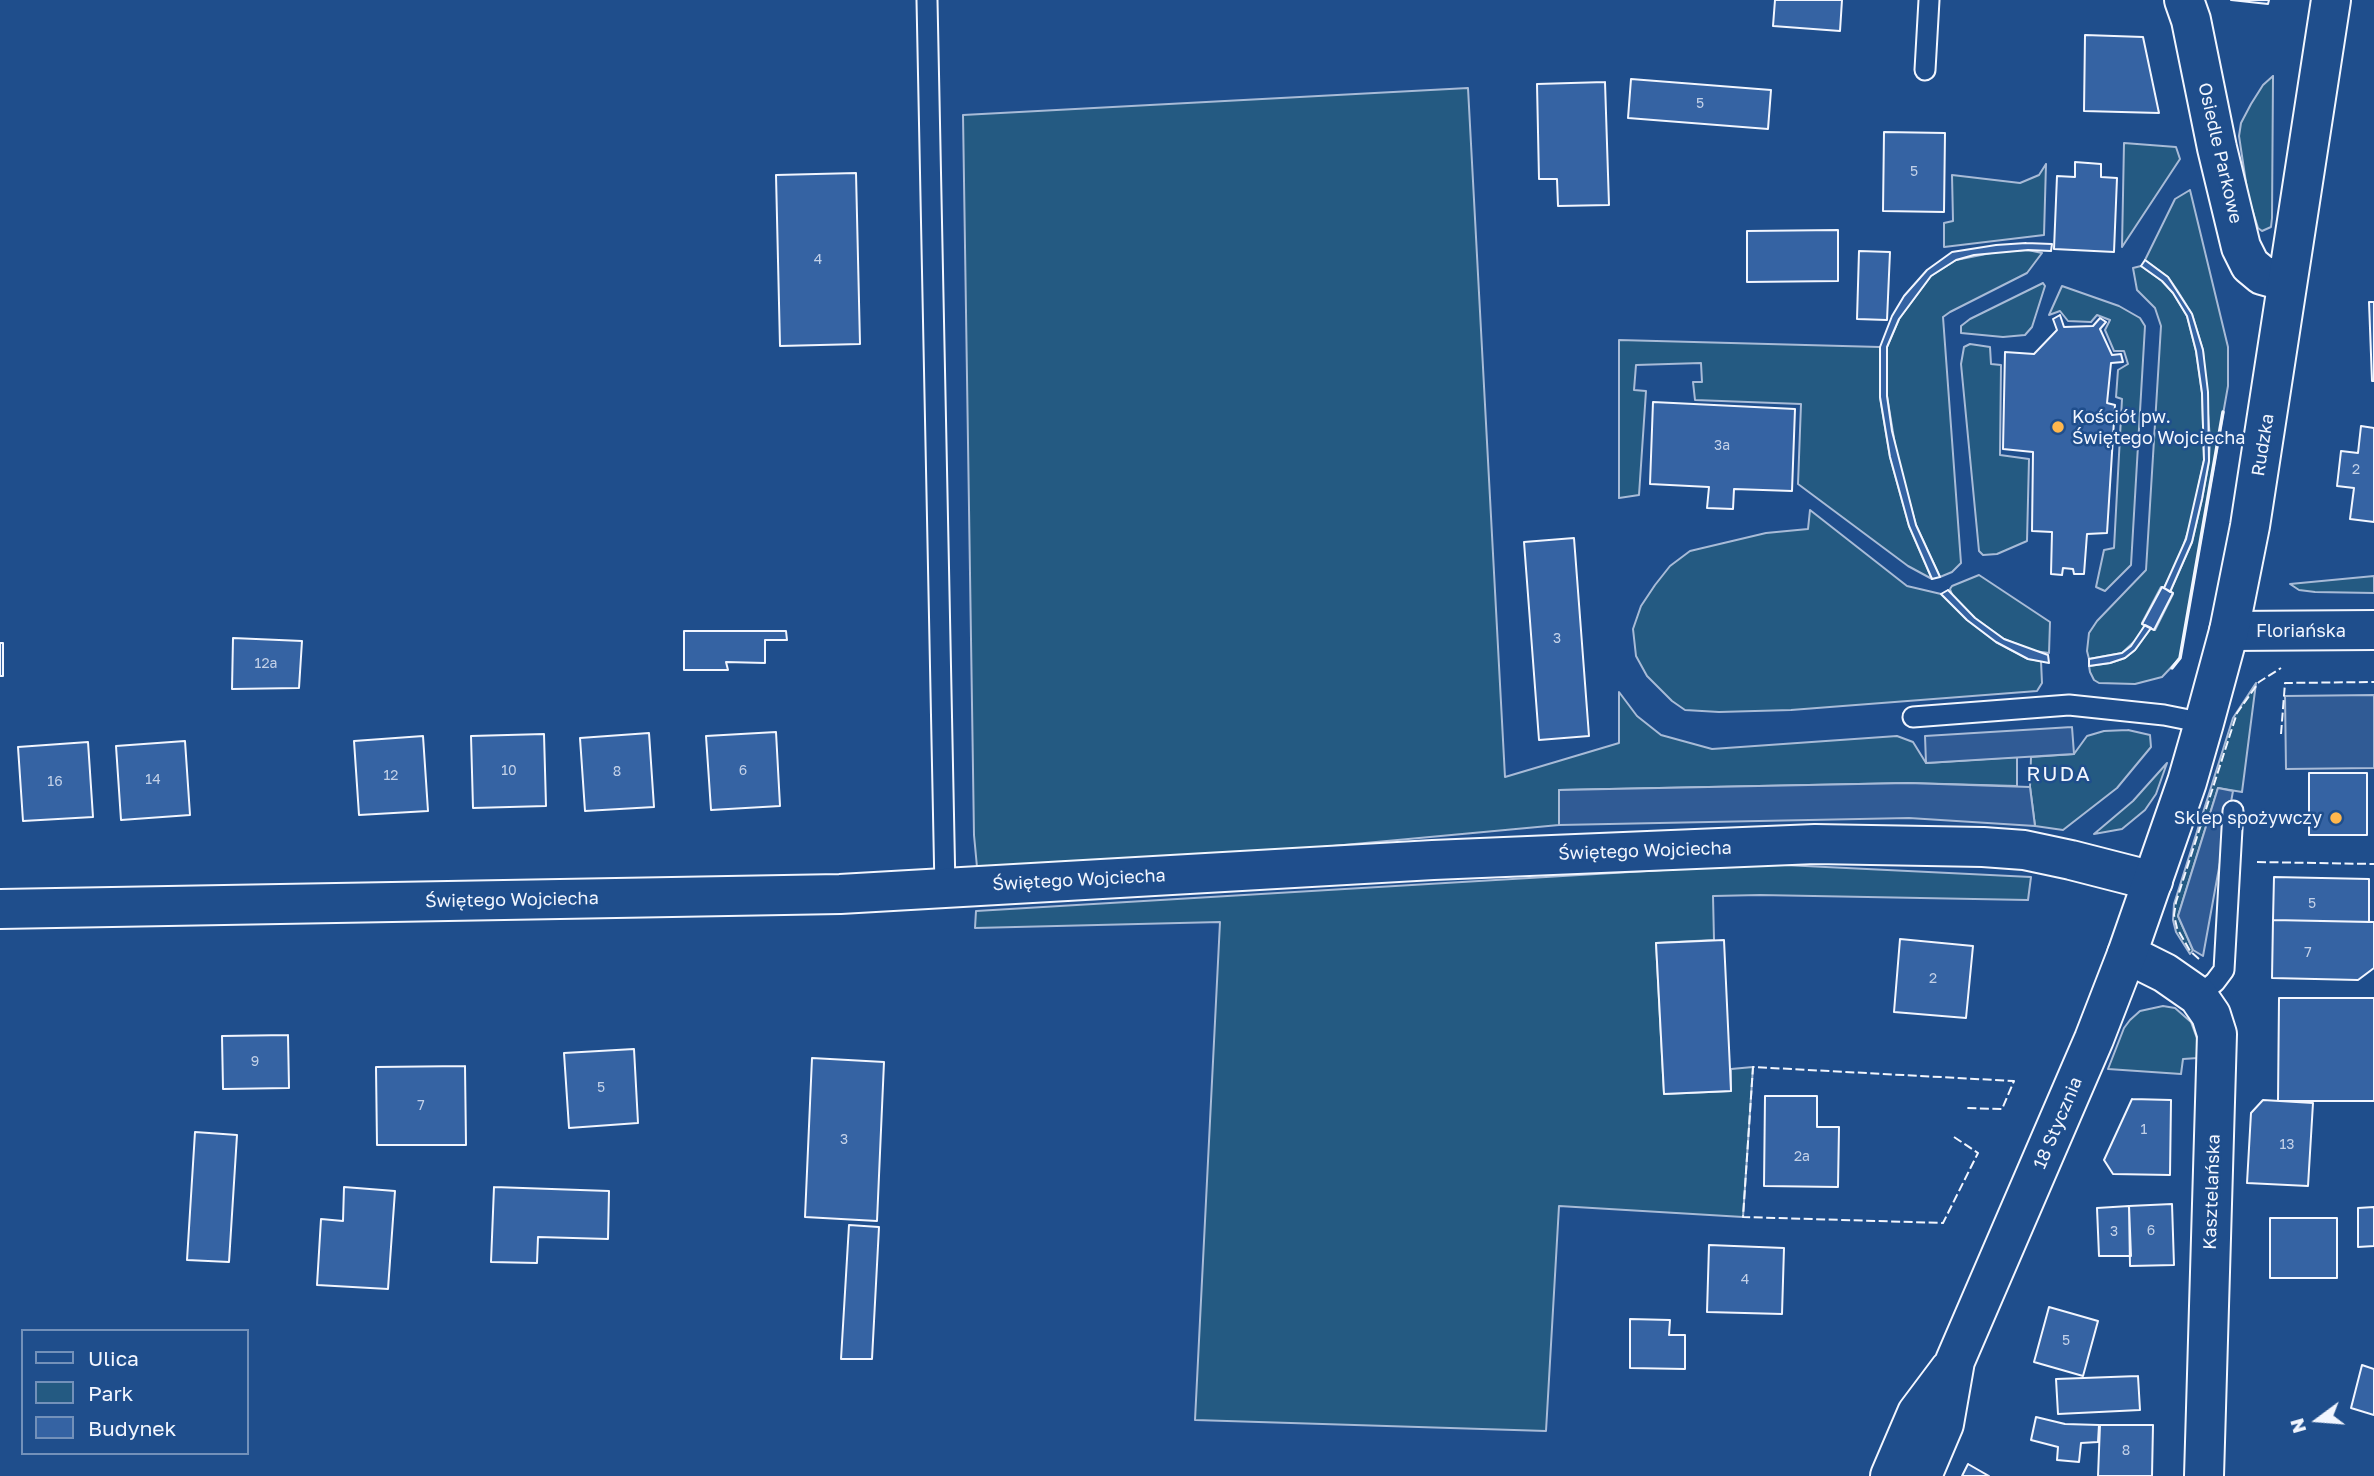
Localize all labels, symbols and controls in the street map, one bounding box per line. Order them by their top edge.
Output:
street label: Osiedle Parkowe [2193,81,2247,225]
house number: 5 [1696,96,1704,112]
house number: 5 [1910,164,1918,180]
house number: 4 [814,252,822,268]
place label: Kościół pw. Świętego Wojciecha [2072,406,2246,448]
street label: Rudzka [2247,412,2279,478]
marker: Kościół pw. Świętego Wojciecha [2050,419,2066,435]
house number: 3a [1714,438,1730,454]
house number: 2 [2352,462,2360,478]
street label: Floriańska [2256,620,2346,642]
house number: 3 [1553,631,1561,647]
house number: 12a [255,656,277,672]
district label: RUDA [2027,761,2091,787]
house number: 10 [501,763,517,779]
house number: 6 [739,763,747,779]
house number: 8 [613,764,621,780]
house number: 12 [384,768,398,784]
house number: 14 [145,772,161,788]
house number: 16 [47,774,63,790]
place label: Sklep spożywczy [2174,807,2322,829]
marker: Sklep spożywczy [2328,810,2344,826]
street label: Świętego Wojciecha [1558,837,1732,865]
street label: Świętego Wojciecha [992,865,1166,895]
street label: Świętego Wojciecha [425,888,599,912]
house number: 5 [2308,896,2316,912]
house number: 7 [2304,945,2312,961]
house number: 2 [1929,971,1937,987]
house number: 9 [251,1054,259,1070]
street label: 18 Stycznia [2029,1074,2087,1172]
house number: 5 [597,1080,605,1096]
house number: 7 [417,1098,425,1114]
house number: 1 [2141,1122,2147,1138]
house number: 3 [840,1132,848,1148]
street label: Kasztelańska [2199,1134,2225,1250]
house number: 13 [2280,1137,2294,1153]
house number: 2a [1794,1149,1810,1165]
house number: 6 [2147,1223,2155,1239]
house number: 3 [2110,1224,2118,1240]
house number: 4 [1741,1272,1749,1288]
legend [21,1329,248,1455]
house number: 5 [2062,1333,2070,1349]
text: Ulica [88,1345,139,1371]
text: Park [88,1380,133,1406]
north arrow [2283,1385,2353,1455]
text: Budynek [88,1415,176,1441]
text: N [2284,1416,2310,1436]
house number: 8 [2122,1443,2130,1459]

